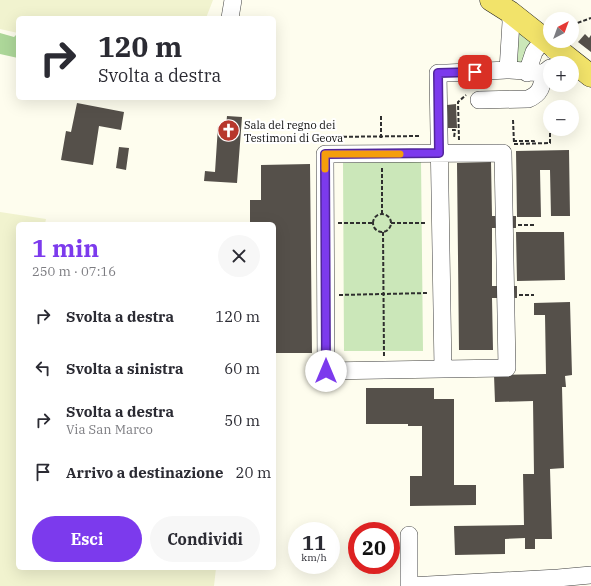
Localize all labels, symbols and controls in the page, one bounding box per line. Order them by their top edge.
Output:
north arrow [543,12,579,48]
map controls [543,12,579,136]
text: 120 m [98,28,182,65]
icon: right [32,32,84,84]
pin [458,55,492,89]
button: + [543,56,579,92]
icon: arrive [464,61,486,83]
text: Svolta a destra [98,64,221,87]
button: − [543,100,579,136]
church icon: Sala del regno dei Testimoni di Geova [216,118,242,144]
place label: Sala del regno dei Testimoni di Geova [244,118,343,145]
text: 1 min [32,232,99,264]
button: close [218,235,260,277]
text: 250 m · 07:16 [32,263,116,280]
icon: right [32,305,54,327]
text: Svolta a destra [66,307,174,326]
text: 120 m [215,307,260,326]
position arrow [305,350,347,392]
icon: left [32,357,54,379]
text: Svolta a sinistra [66,359,184,378]
text: 60 m [224,359,260,378]
text: Svolta a destra [66,402,174,421]
icon: right [32,409,54,431]
text: 50 m [224,411,260,430]
text: Via San Marco [66,421,153,438]
icon: arrive [32,461,54,483]
text: Arrivo a destinazione [66,463,223,482]
text: 20 m [235,463,271,482]
button: Esci [32,516,142,562]
button: Condividi [150,516,260,562]
speed limit sign: 20 [348,522,400,574]
text: 11 [302,529,326,556]
text: km/h [301,551,327,564]

